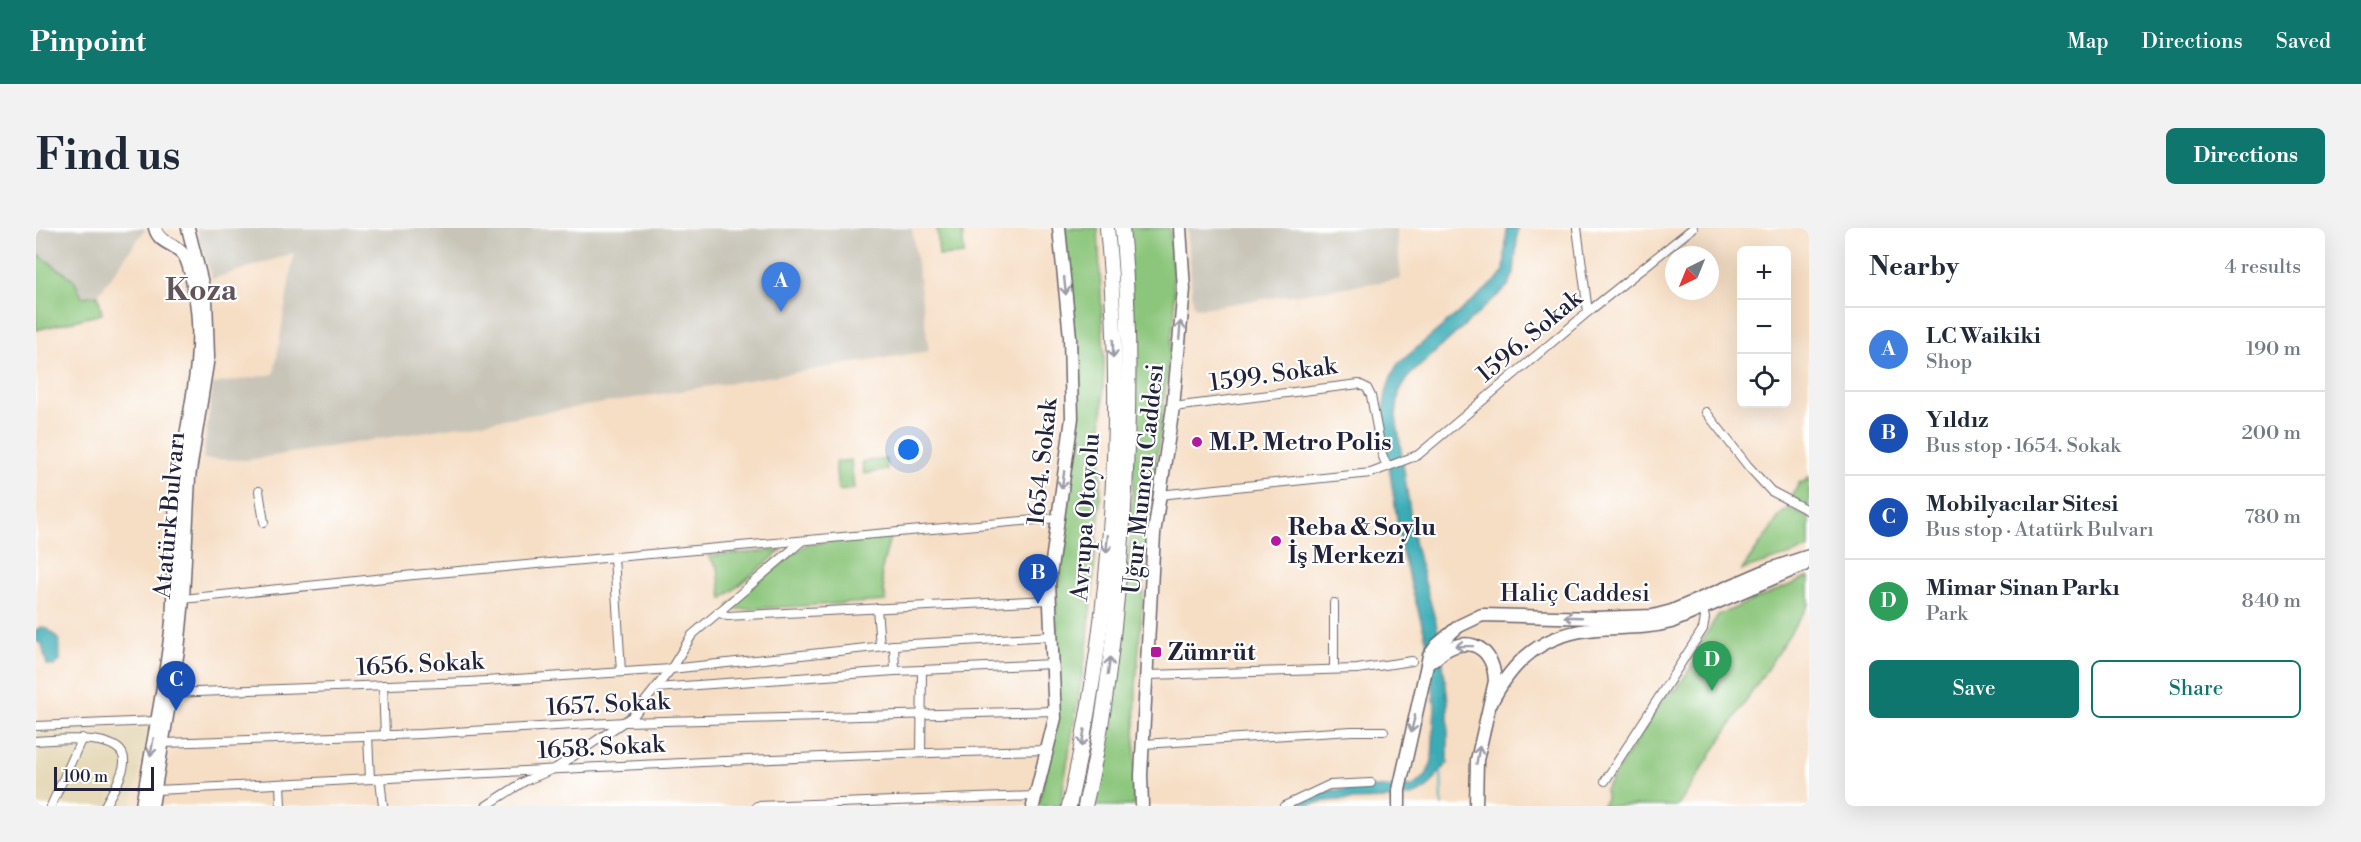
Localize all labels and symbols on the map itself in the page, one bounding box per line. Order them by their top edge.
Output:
north arrow [1665,246,1719,300]
pin: A [762,262,800,312]
district label: Koza [165,272,238,310]
one-way arrow [1059,276,1070,296]
street label: 1596. Sokak [1471,283,1590,389]
one-way arrow [1175,320,1186,340]
one-way arrow [1107,339,1119,359]
street label: 1599. Sokak [1208,351,1340,399]
street label: Uğur Mumcu Caddesi [1117,362,1171,596]
street label: 1654. Sokak [1021,396,1065,527]
place label: M.P. Metro Polis [1209,428,1391,458]
street label: Atatürk Bulvarı [148,430,192,601]
street label: Avrupa Otoyolu [1065,432,1107,603]
your location [894,435,923,464]
marker: M.P. Metro Polis [1190,435,1204,449]
one-way arrow [1057,470,1068,490]
place label: Reba & Soylu İş Merkezi [1288,513,1436,571]
one-way arrow [1101,534,1112,554]
marker: Reba & Soylu İş Merkezi [1269,534,1283,548]
pin: B [1018,554,1058,604]
street label: Haliç Caddesi [1500,579,1650,609]
one-way arrow [1564,612,1584,623]
place label: Zümrüt [1168,638,1256,668]
one-way arrow [1455,640,1475,651]
pin: D [1692,642,1732,691]
marker: Zümrüt [1149,645,1163,659]
street label: 1656. Sokak [356,647,486,683]
one-way arrow [1104,656,1115,676]
pin: C [156,662,196,711]
street label: 1657. Sokak [546,687,672,723]
one-way arrow [1407,714,1419,733]
one-way arrow [1077,727,1088,747]
street label: 1658. Sokak [537,730,667,766]
one-way arrow [146,736,157,756]
one-way arrow [1473,746,1484,765]
scale bar [54,764,154,792]

